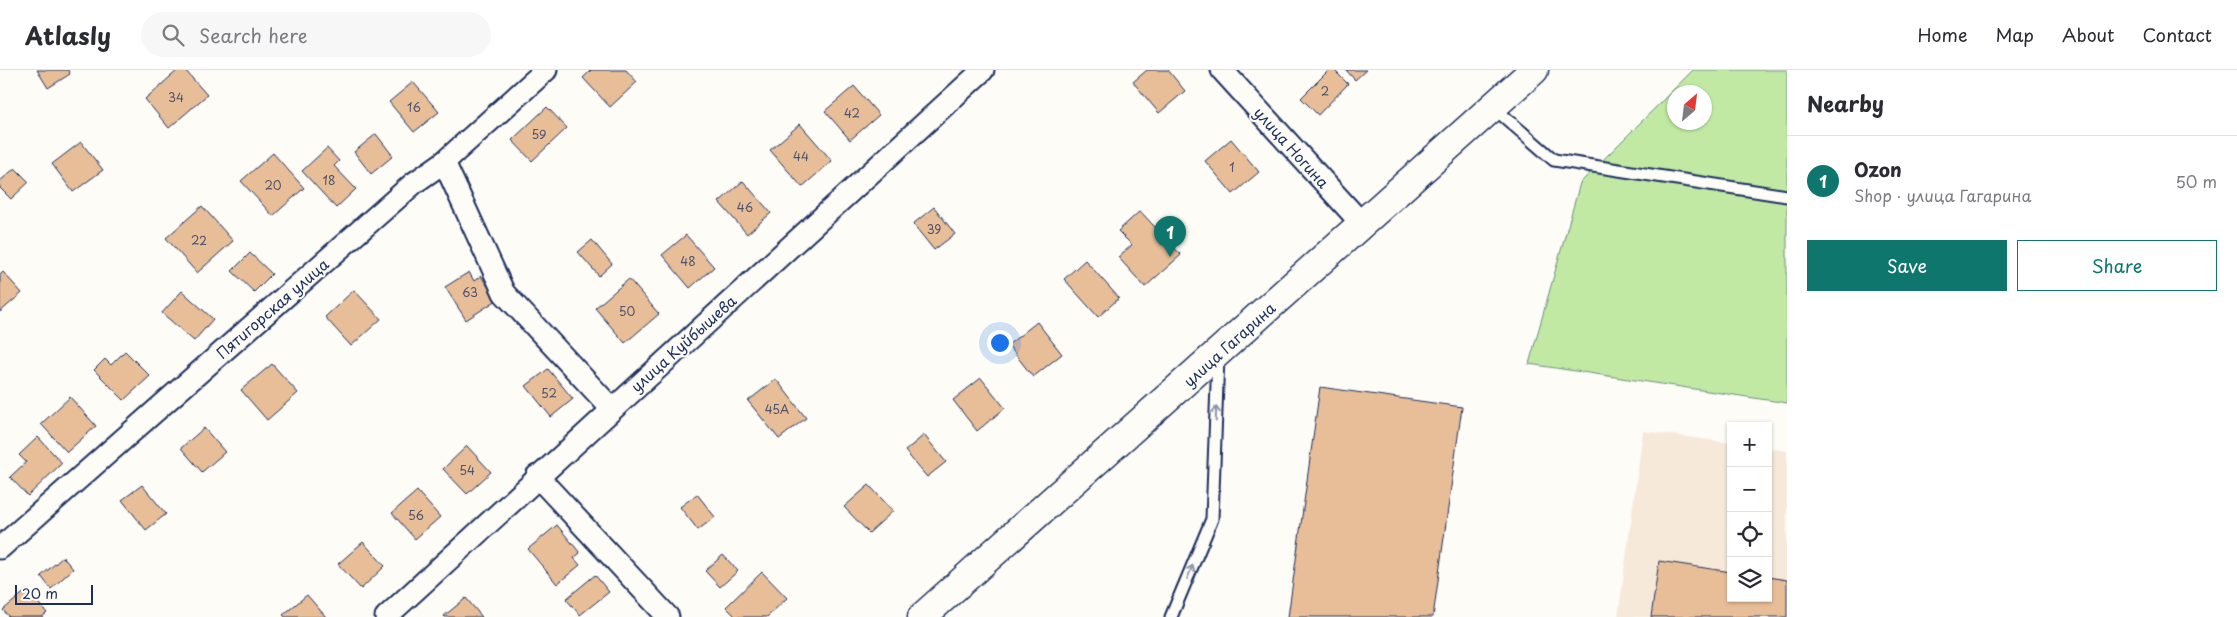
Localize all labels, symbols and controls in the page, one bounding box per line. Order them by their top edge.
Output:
search box [141,12,491,57]
text: Atlasly [25,17,111,53]
icon: search [159,21,187,49]
text: Search here [199,21,308,49]
text: Home [1917,21,1967,48]
text: Map [1995,21,2034,48]
text: About [2062,21,2114,48]
text: Contact [2142,21,2212,48]
house number: 2 [1321,82,1329,100]
north arrow [1667,85,1712,130]
text: Nearby [1807,87,1884,119]
house number: 34 [168,88,184,106]
house number: 16 [407,98,421,116]
street label: улица Ногина [1249,101,1335,193]
house number: 42 [844,104,860,122]
house number: 59 [532,125,546,143]
house number: 44 [793,147,809,165]
text: Ozon [1854,155,1902,183]
house number: 1 [1229,158,1235,176]
text: 1 [1819,169,1827,193]
text: 50 m [2176,169,2217,193]
house number: 18 [323,171,335,189]
house number: 20 [264,176,282,194]
text: Shop · улица Гагарина [1854,183,2031,207]
house number: 46 [737,198,753,216]
pin: 1 [1154,216,1186,257]
house number: 39 [927,220,941,238]
house number: 22 [191,231,207,249]
button: Save [1807,240,2007,291]
button: Share [2017,240,2217,291]
street label: Пятигорская улица [211,252,334,363]
house number: 48 [680,252,696,270]
house number: 63 [462,283,478,301]
street label: улица Куйбышева [625,289,742,397]
street label: улица Гагарина [1178,296,1281,392]
house number: 50 [619,302,635,320]
your location [987,330,1013,356]
house number: 52 [541,384,557,402]
house number: 45А [765,400,789,418]
one-way arrow [1211,406,1221,422]
map controls [1727,422,1772,602]
button: + [1727,422,1772,467]
house number: 54 [459,461,475,479]
button: − [1727,467,1772,512]
house number: 56 [408,506,424,524]
button: locate [1727,512,1772,557]
button: layers [1727,557,1772,602]
one-way arrow [1186,565,1195,580]
scale bar [15,582,92,605]
text: 20 m [22,583,58,604]

